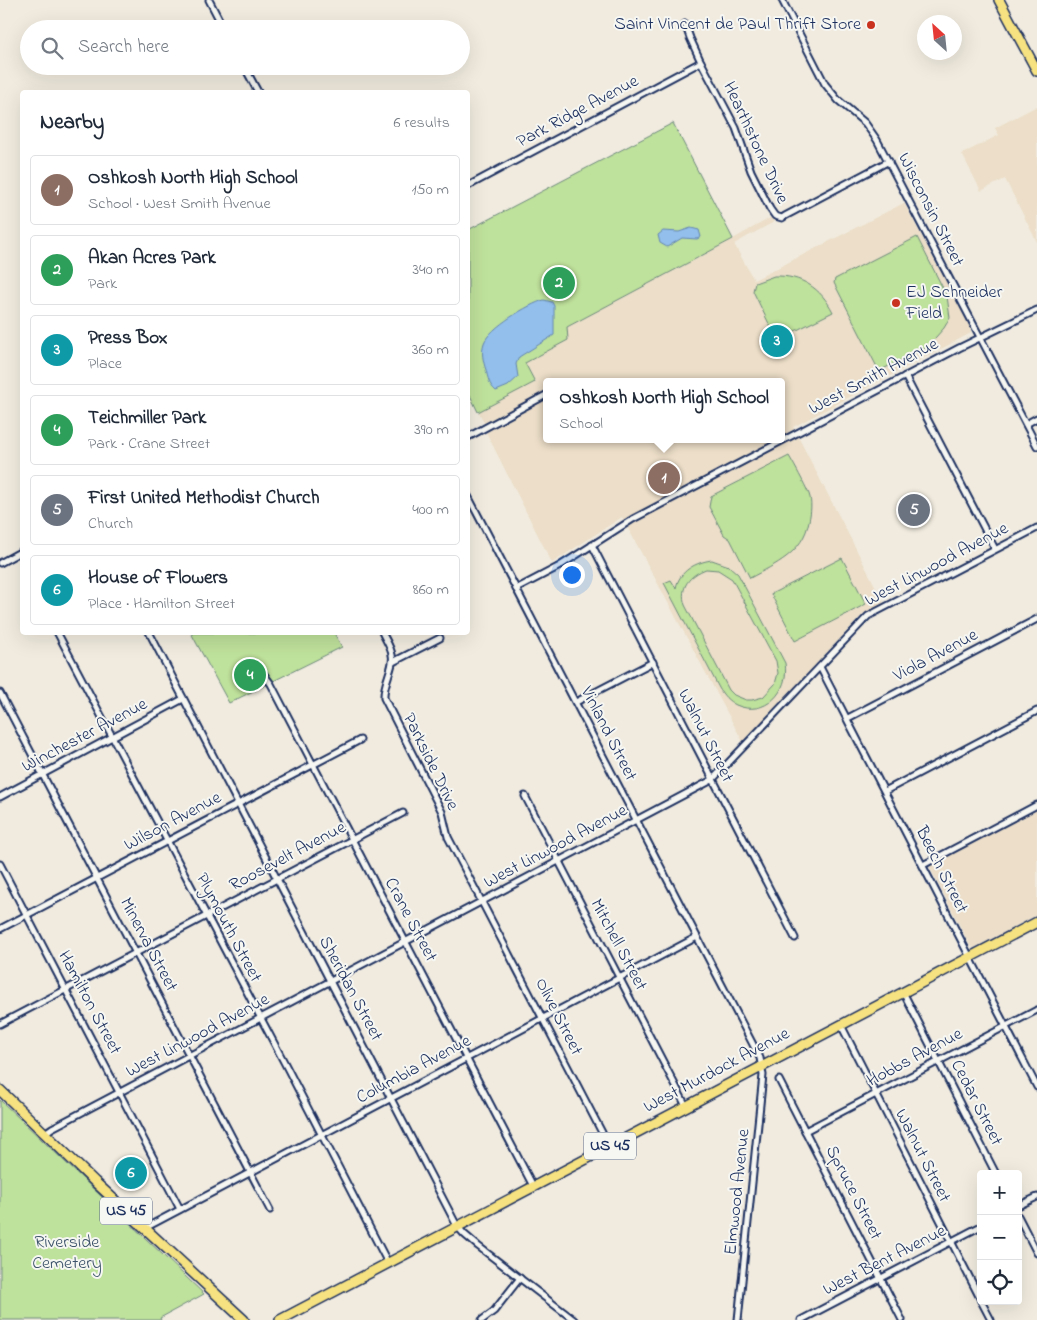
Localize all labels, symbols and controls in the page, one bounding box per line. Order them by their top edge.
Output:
place label: Saint Vincent de Paul Thrift Store [614,12,862,38]
north arrow [917,15,962,60]
marker: Saint Vincent de Paul Thrift Store [865,19,877,31]
search box [20,20,470,75]
icon: search [38,34,66,62]
text: Search here [78,34,169,61]
street label: Park Ridge Avenue [512,68,645,156]
street label: Hearthstone Drive [715,78,795,209]
text: Nearby [40,108,104,138]
text: 6 results [393,111,450,135]
street label: Wisconsin Street [890,149,970,271]
text: Oshkosh North High School [88,165,298,192]
text: 1 [54,178,60,202]
text: 150 m [411,178,449,202]
text: School · West Smith Avenue [88,192,271,216]
text: Akan Acres Park [88,245,216,272]
text: 2 [53,258,61,282]
text: 340 m [412,258,449,282]
pin: 2 [543,264,575,302]
text: Park [88,272,117,296]
place label: EJ Schneider Field [905,280,1003,327]
marker: EJ Schneider Field [890,297,902,309]
pin: 3 [761,322,793,360]
text: Press Box [88,325,168,352]
street label: West Smith Avenue [805,331,944,422]
text: 3 [54,338,60,362]
text: 360 m [412,338,449,362]
text: Place [88,352,122,376]
popup [543,378,785,443]
text: Oshkosh North High School [559,385,769,412]
text: Teichmiller Park [88,405,206,432]
text: School [559,412,603,436]
text: 4 [54,418,60,442]
text: 390 m [414,418,449,442]
text: Park · Crane Street [88,432,210,456]
pin: 1 [648,459,680,497]
text: First United Methodist Church [88,485,319,512]
pin: 5 [898,491,930,529]
text: 5 [52,498,62,522]
text: 400 m [412,498,449,522]
text: Church [88,512,133,536]
street label: West Linwood Avenue [861,516,1014,614]
your location [559,562,585,588]
text: House of Flowers [88,565,228,592]
text: 6 [53,578,61,602]
text: 860 m [413,578,449,602]
text: Place · Hamilton Street [88,592,235,616]
street label: Viola Avenue [888,622,984,690]
pin: 4 [234,656,266,694]
street label: Vinland Street [573,681,643,786]
street label: Walnut Street [670,685,740,787]
street label: Winchester Avenue [18,692,153,780]
street label: Parkside Drive [395,709,465,816]
street label: Wilson Avenue [120,785,227,859]
street label: West Linwood Avenue [480,798,633,896]
street label: Roosevelt Avenue [225,815,352,899]
street label: Beech Street [907,821,974,918]
street label: Plymouth Street [188,869,268,987]
street label: Crane Street [377,873,443,967]
street label: Minerva Street [112,893,184,997]
street label: Mitchell Street [583,894,653,996]
street label: Sheridan Street [311,932,389,1046]
street label: Hamilton Street [51,946,127,1060]
street label: Olive Street [527,974,589,1060]
street label: West Linwood Avenue [122,987,275,1085]
street label: West Murdock Avenue [639,1021,796,1121]
street label: Hobbs Avenue [862,1021,968,1094]
street label: Columbia Avenue [352,1028,477,1111]
street label: Cedar Street [943,1056,1009,1150]
street label: Walnut Street [887,1105,957,1207]
street label: Elmwood Avenue [718,1127,758,1256]
road number: US 45 [584,1132,636,1160]
street label: Spruce Street [818,1141,888,1245]
pin: 6 [115,1154,147,1192]
map controls [977,1170,1022,1305]
button: + [977,1170,1022,1215]
road number: US 45 [100,1198,152,1224]
button: − [977,1215,1022,1260]
street label: West Bent Avenue [819,1218,952,1303]
park label: Riverside Cemetery [32,1230,102,1277]
button: locate [977,1260,1022,1305]

